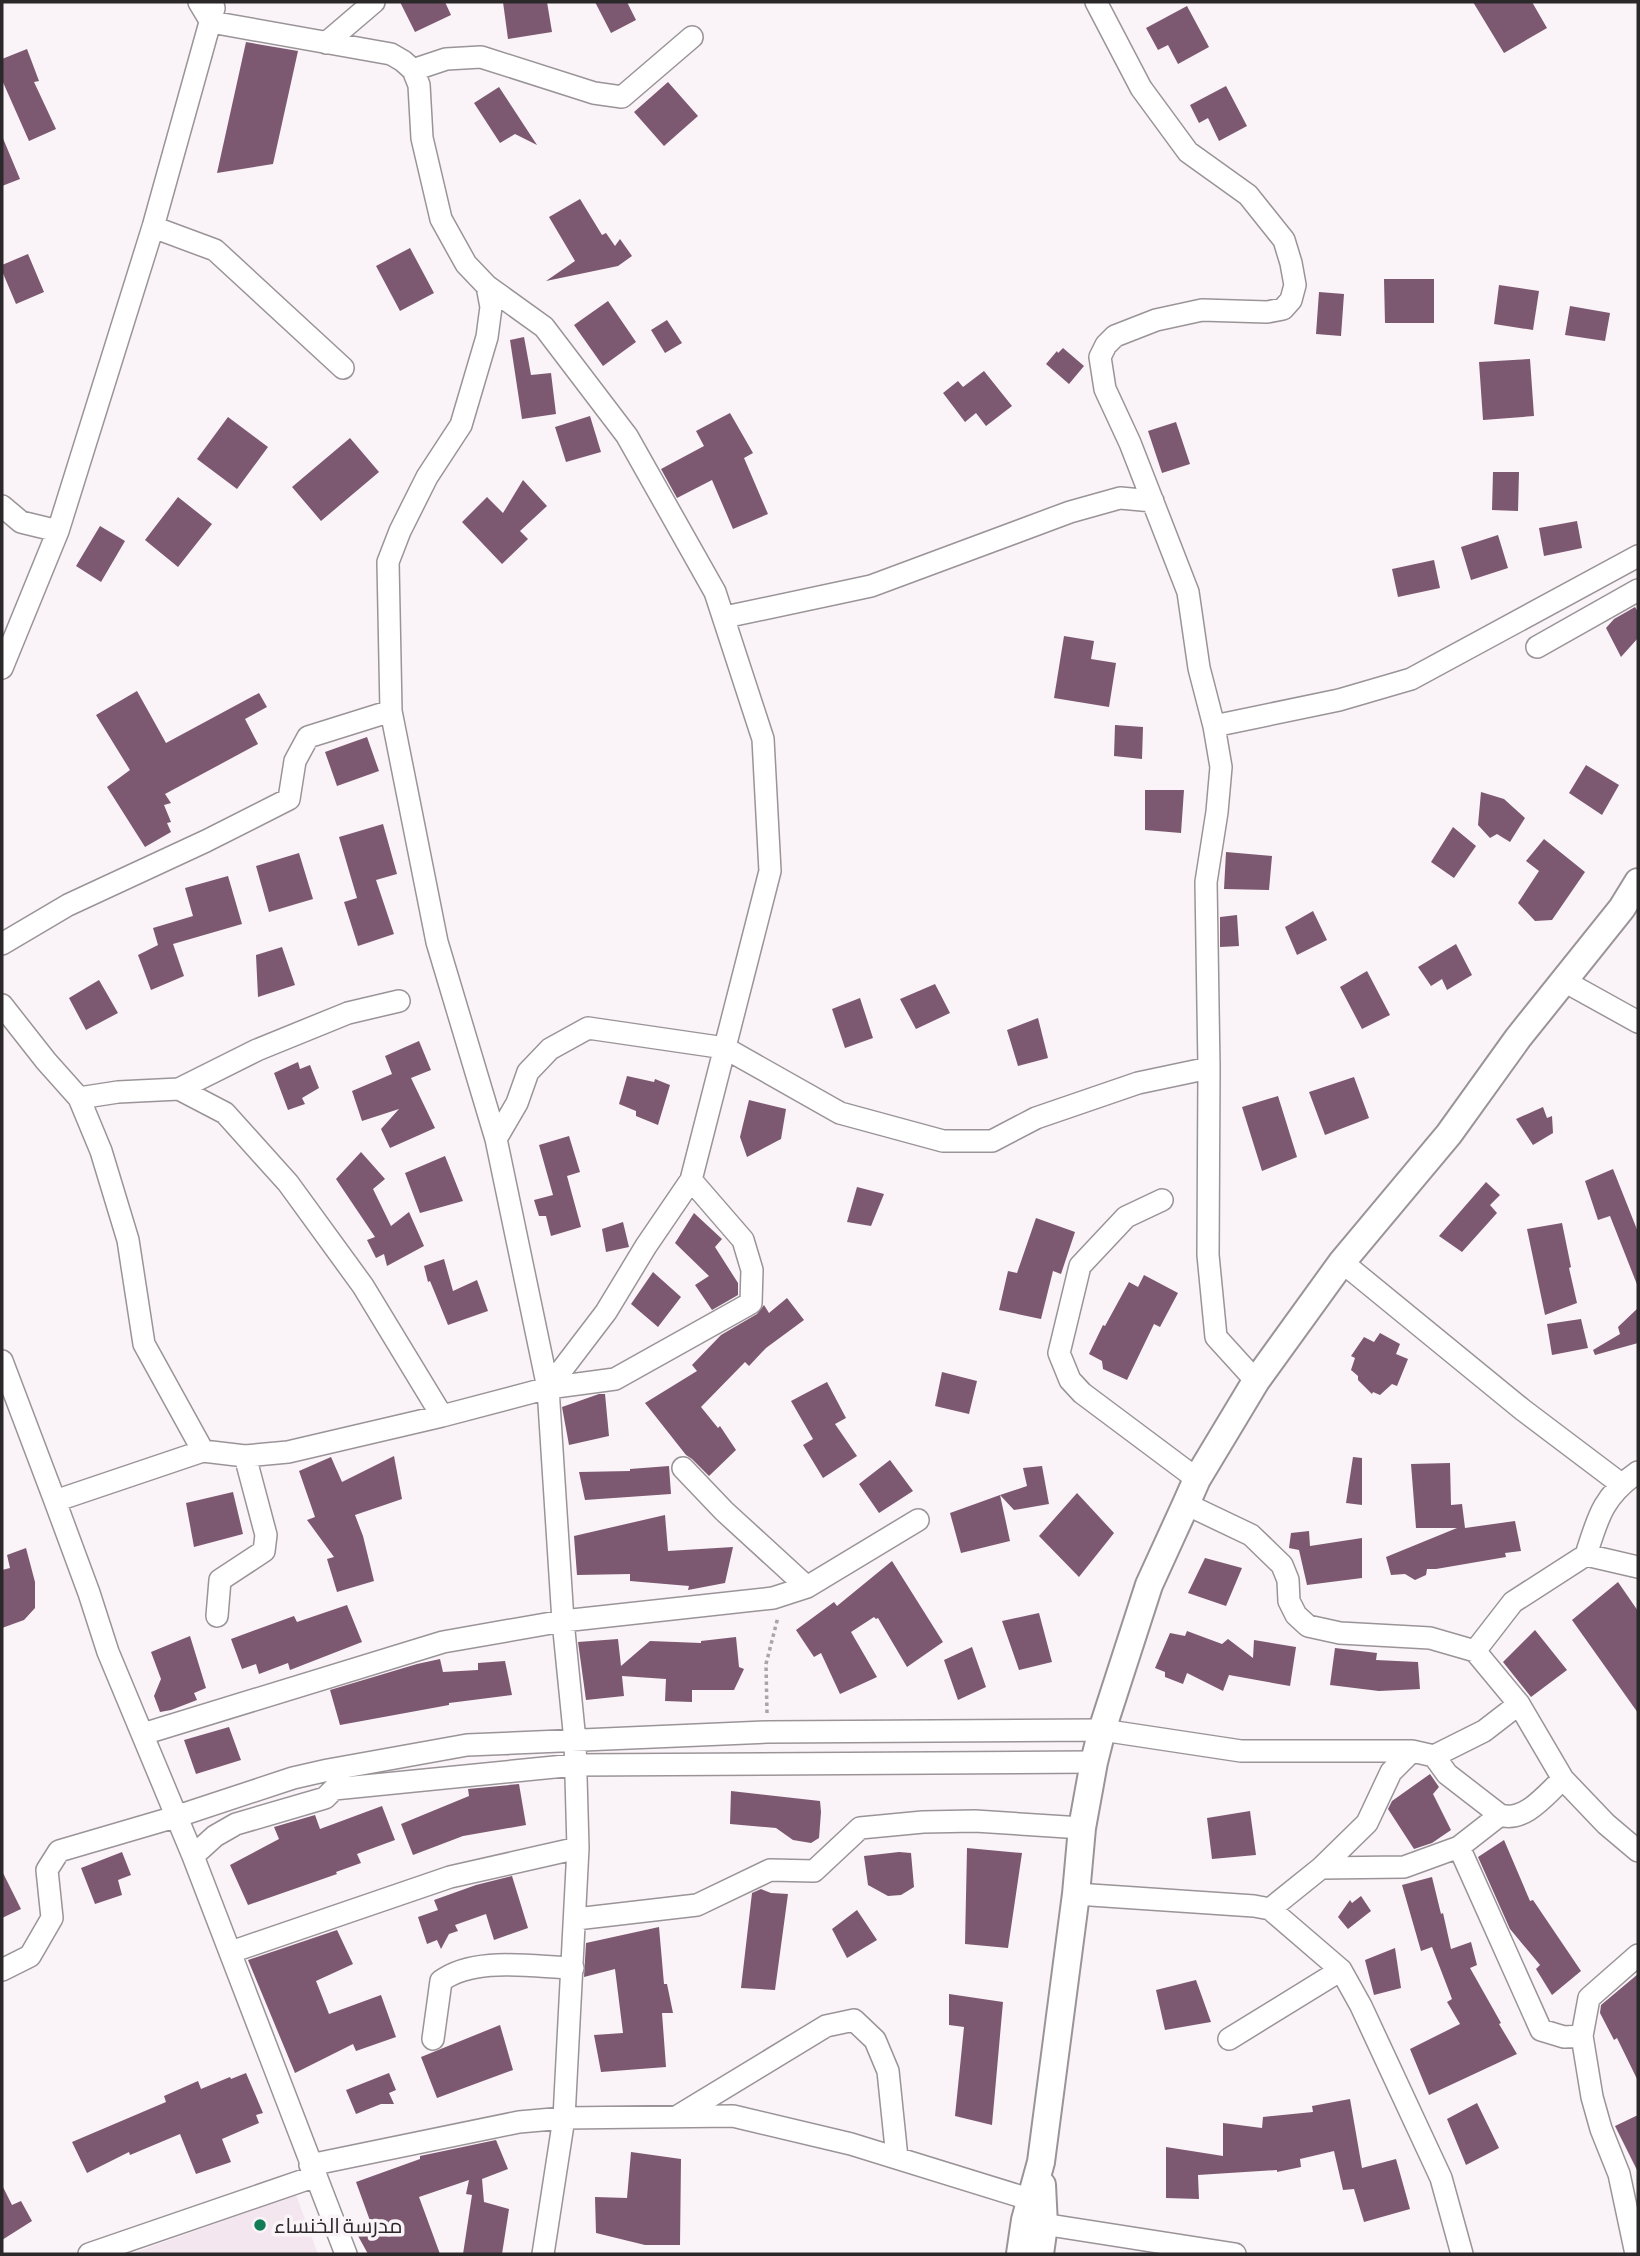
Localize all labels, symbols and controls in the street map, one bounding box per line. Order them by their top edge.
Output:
place label: مدرسة الخنساء [274,2213,403,2238]
marker: مدرسة الخنساء [252,2217,268,2233]

